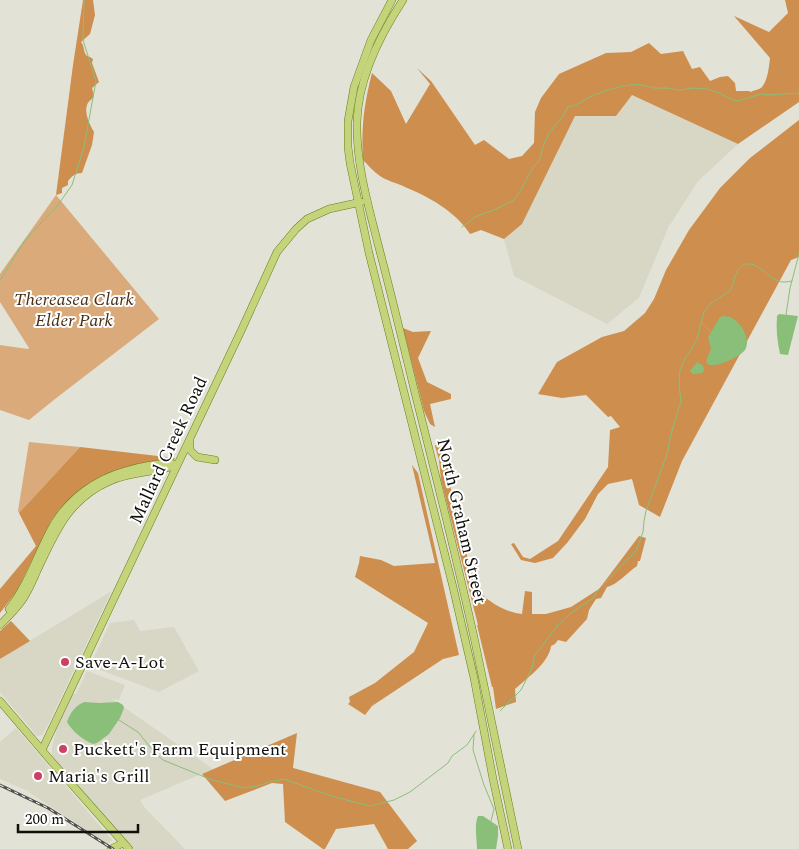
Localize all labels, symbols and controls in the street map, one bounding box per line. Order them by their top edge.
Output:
park label: Thereasea Clark Elder Park [14,286,135,334]
street label: Mallard Creek Road [122,372,214,528]
street label: North Graham Street [429,436,494,606]
place label: Save-A-Lot [75,649,165,676]
marker: Save-A-Lot [59,656,71,668]
place label: Puckett's Farm Equipment [73,736,287,763]
marker: Puckett's Farm Equipment [57,743,69,755]
place label: Maria's Grill [48,763,150,790]
marker: Maria's Grill [32,770,44,782]
scale bar [18,802,138,834]
text: 200 m [25,808,64,831]

